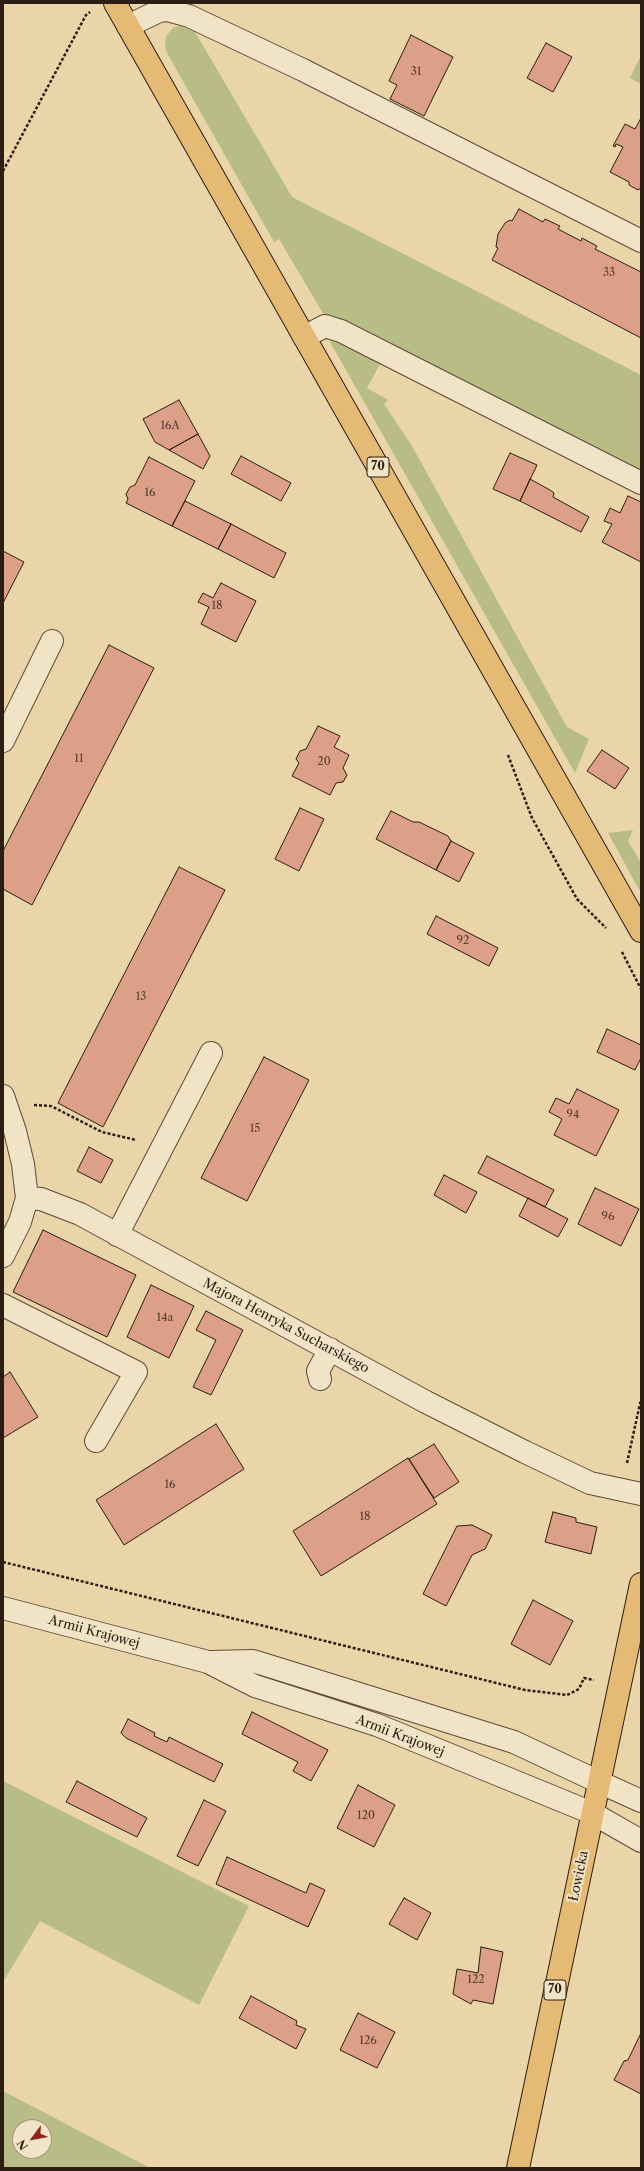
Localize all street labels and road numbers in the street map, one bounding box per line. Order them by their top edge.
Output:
road number: 70 [367,457,389,477]
street label: Majora Henryka Sucharskiego [200,1275,372,1377]
street label: Armii Krajowej [47,1612,141,1652]
street label: Armii Krajowej [353,1712,447,1760]
street label: Łowicka [566,1849,592,1903]
road number: 70 [544,1980,566,2000]

